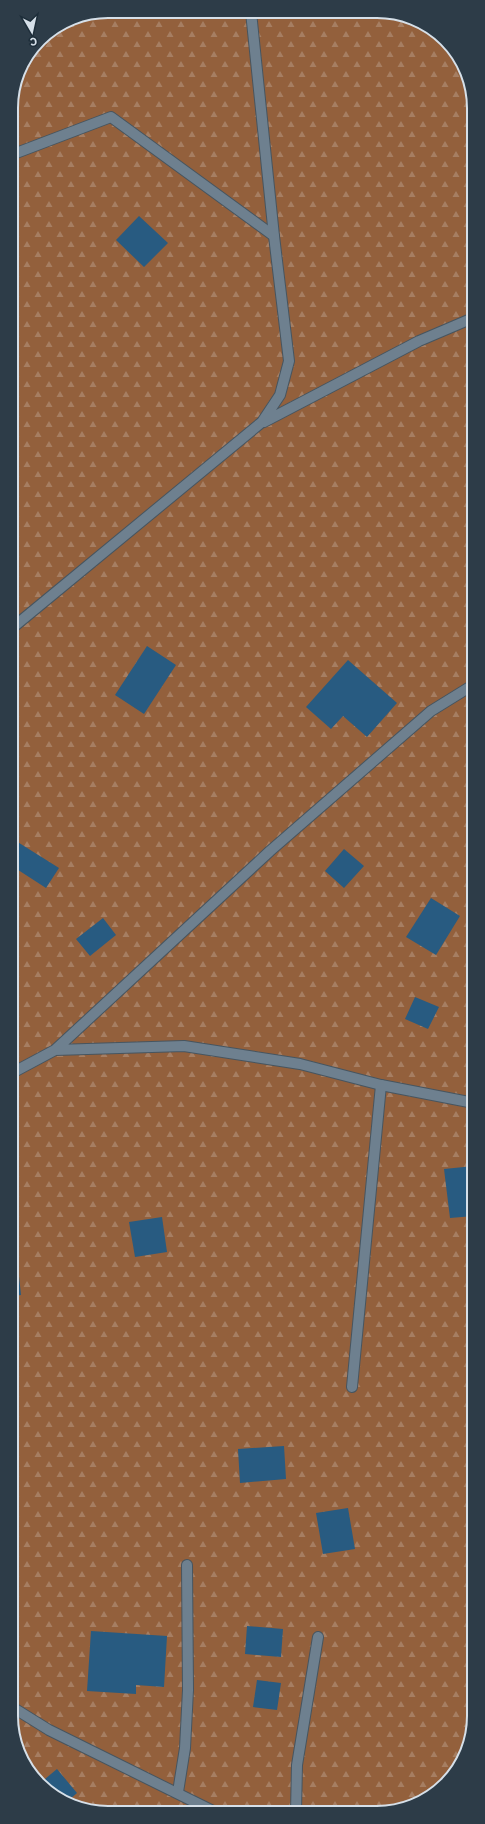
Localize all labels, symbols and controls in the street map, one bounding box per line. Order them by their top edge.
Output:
north arrow [12,12,52,52]
text: С [29,34,38,49]

